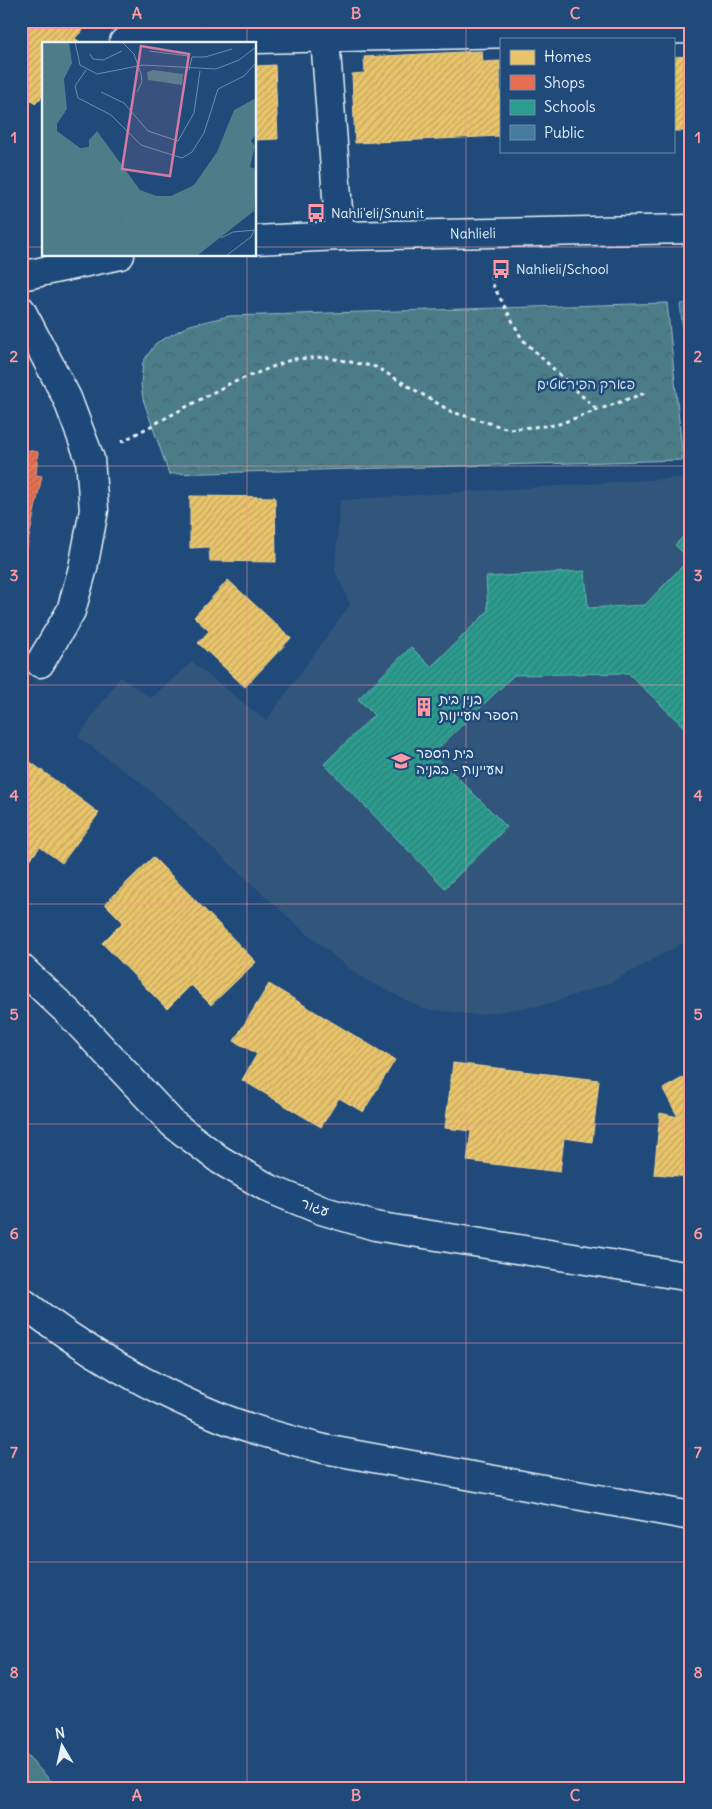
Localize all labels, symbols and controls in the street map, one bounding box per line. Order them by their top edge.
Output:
text: A [132,3,142,23]
text: B [351,3,362,23]
text: C [570,3,581,23]
legend [500,38,674,152]
inset map [42,42,256,256]
text: Homes [544,47,591,66]
text: Shops [544,73,585,92]
text: Schools [544,97,596,116]
text: Public [544,123,585,142]
text: 1 [11,127,17,147]
text: 1 [695,127,701,147]
bus stop icon: Nahli'eli/Snunit [305,202,327,224]
place label: Nahli'eli/Snunit [331,204,424,222]
street label: Nahlieli [450,224,496,243]
bus stop icon: Nahlieli/School [490,258,512,280]
place label: Nahlieli/School [516,260,609,278]
text: 2 [10,346,19,366]
text: 2 [694,346,703,366]
park label: פארק הפיראטים [537,375,635,393]
text: 3 [9,565,19,585]
text: 3 [693,565,703,585]
place label: בנין בית הספר מעיינות [438,690,519,724]
building icon: בנין בית הספר מעיינות [413,696,435,718]
place label: בית הספר מעיינות - בבניה [416,744,504,778]
school or university icon: בית הספר מעיינות - בבניה [390,750,412,772]
text: 4 [9,785,19,805]
text: 4 [693,785,703,805]
text: 5 [9,1004,19,1024]
text: 5 [693,1004,703,1024]
street label: עגור [298,1194,332,1220]
text: 6 [9,1223,19,1243]
text: 6 [693,1223,703,1243]
text: 7 [10,1442,18,1462]
text: 7 [694,1442,702,1462]
text: 8 [9,1662,19,1682]
text: 8 [693,1662,703,1682]
north arrow [38,1722,88,1772]
text: N [54,1724,66,1743]
text: A [132,1785,142,1805]
text: B [351,1785,362,1805]
text: C [570,1785,581,1805]

